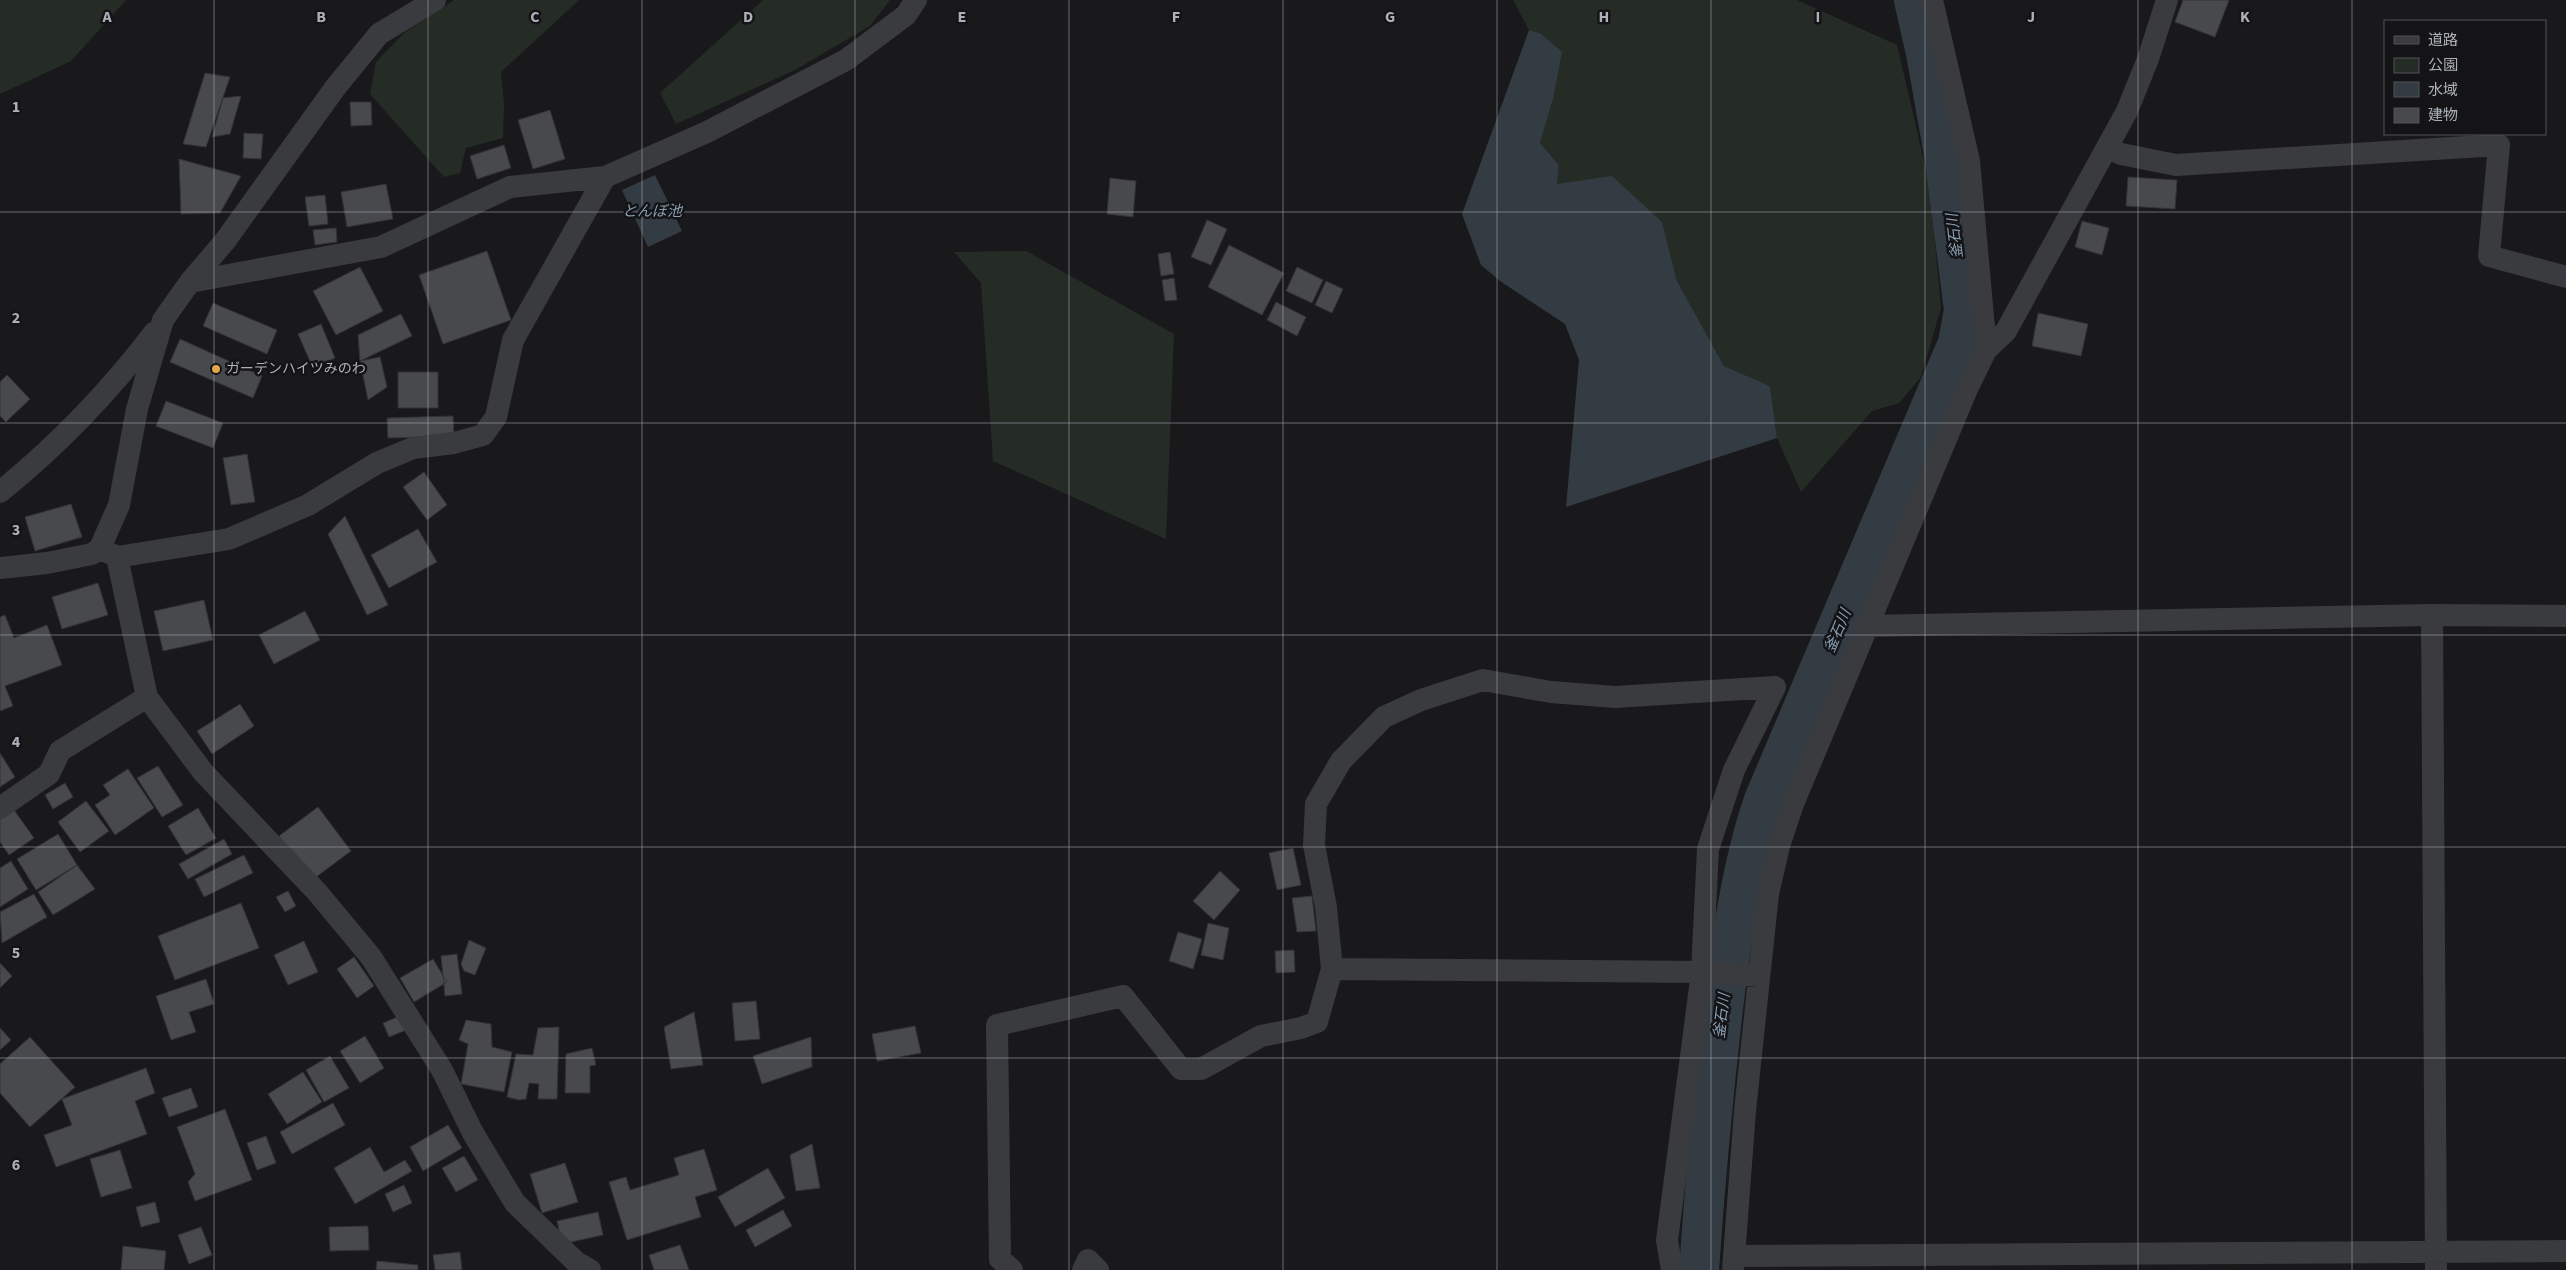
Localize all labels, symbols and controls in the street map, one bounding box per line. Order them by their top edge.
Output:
text: A [101,6,112,28]
text: B [316,6,326,28]
text: C [530,6,540,28]
text: D [743,6,753,28]
text: E [958,6,966,28]
text: F [1172,6,1180,28]
text: G [1385,6,1395,28]
text: H [1599,6,1609,28]
text: I [1816,6,1820,28]
text: J [2027,6,2035,28]
text: K [2240,6,2250,28]
legend [2384,20,2546,135]
text: 道路 [2428,30,2458,51]
text: 公園 [2428,55,2458,76]
text: 水域 [2428,80,2458,101]
text: 1 [12,96,20,118]
text: 建物 [2428,105,2458,126]
water label: とんぼ池 [622,201,684,222]
water label: 釜石川 [1942,210,1968,260]
text: 2 [12,307,20,329]
place label: ガーデンハイツみのわ [226,359,366,379]
marker: ガーデンハイツみのわ [210,363,222,375]
text: 3 [12,519,20,541]
water label: 釜石川 [1820,604,1857,656]
text: 4 [12,731,21,753]
text: 5 [12,942,20,964]
water label: 釜石川 [1709,990,1735,1040]
text: 6 [12,1154,20,1176]

